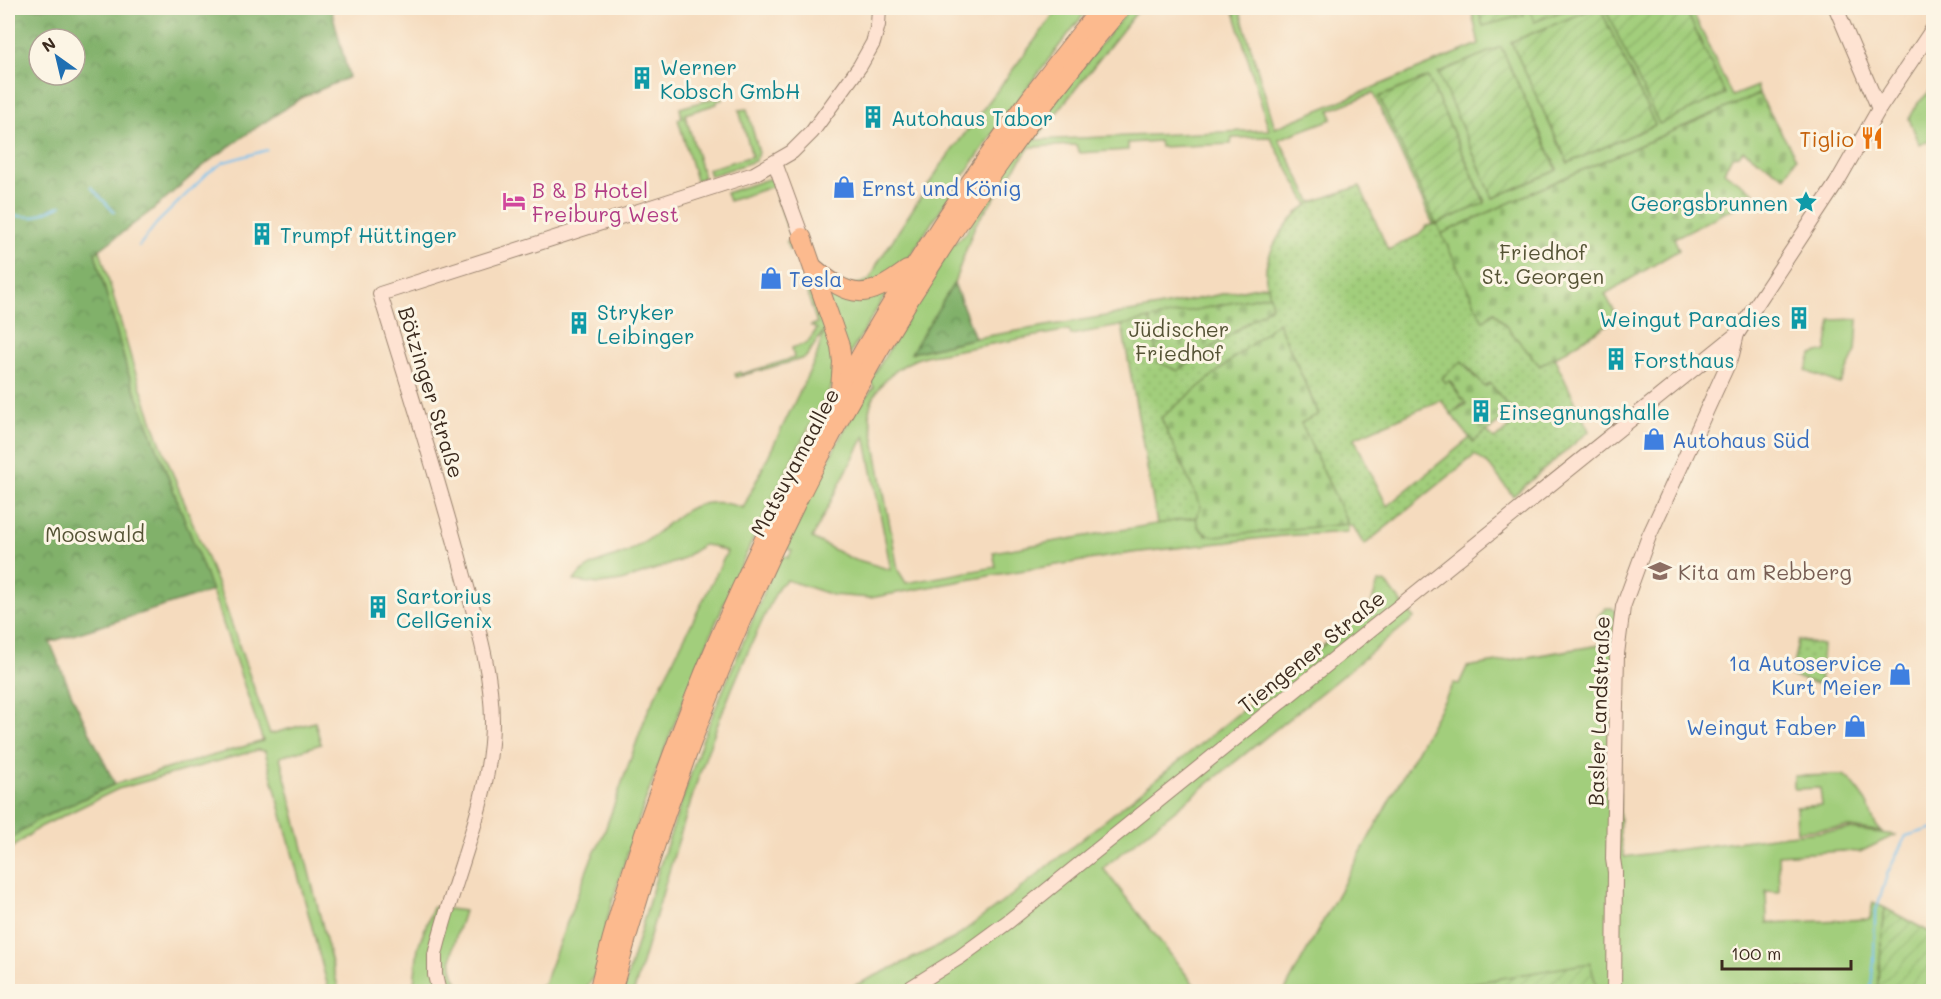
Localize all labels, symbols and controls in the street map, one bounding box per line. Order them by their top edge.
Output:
north arrow [27,27,87,87]
text: N [37,32,59,56]
place label: Werner Kobsch GmbH [660,53,800,104]
building icon: Werner Kobsch GmbH [629,65,655,91]
building icon: Autohaus Tabor [860,104,886,130]
place label: Autohaus Tabor [891,104,1053,131]
place label: Tiglio [1800,125,1854,152]
restaurant icon: Tiglio [1859,125,1885,151]
shop icon: Ernst und König [831,174,857,200]
place label: Ernst und König [862,174,1021,201]
place label: B & B Hotel Freiburg West [532,176,679,227]
hotel icon: B & B Hotel Freiburg West [501,188,527,214]
place label: Georgsbrunnen [1631,189,1788,216]
place icon: Georgsbrunnen [1793,189,1819,215]
building icon: Trumpf Hüttinger [249,221,275,247]
place label: Trumpf Hüttinger [280,221,457,248]
park label: Friedhof St. Georgen [1482,238,1604,289]
shop icon: Tesla [758,265,784,291]
place label: Tesla [789,265,842,292]
place label: Stryker Leibinger [597,298,695,349]
street label: Bötzinger Straße [393,303,471,481]
place label: Weingut Paradies [1599,305,1781,332]
building icon: Weingut Paradies [1786,305,1812,331]
building icon: Stryker Leibinger [566,310,592,336]
park label: Jüdischer Friedhof [1129,315,1229,366]
building icon: Forsthaus [1603,346,1629,372]
place label: Forsthaus [1634,346,1735,373]
street label: Matsuyamaallee [744,383,844,541]
building icon: Einsegnungshalle [1468,398,1494,424]
place label: Einsegnungshalle [1499,398,1670,425]
shop icon: Autohaus Süd [1641,426,1667,452]
place label: Autohaus Süd [1672,426,1810,453]
park label: Mooswald [45,520,145,547]
school or university icon: Kita am Rebberg [1647,558,1673,584]
place label: Kita am Rebberg [1678,558,1852,585]
place label: Sartorius CellGenix [396,582,492,633]
street label: Tiengener Straße [1232,584,1390,718]
building icon: Sartorius CellGenix [365,594,391,620]
street label: Basler Landstraße [1581,615,1615,807]
place label: 1a Autoservice Kurt Meier [1728,649,1882,700]
shop icon: 1a Autoservice Kurt Meier [1887,661,1913,687]
place label: Weingut Faber [1686,713,1837,740]
shop icon: Weingut Faber [1842,713,1868,739]
scale bar [1722,933,1851,971]
text: 100 m [1731,941,1781,965]

